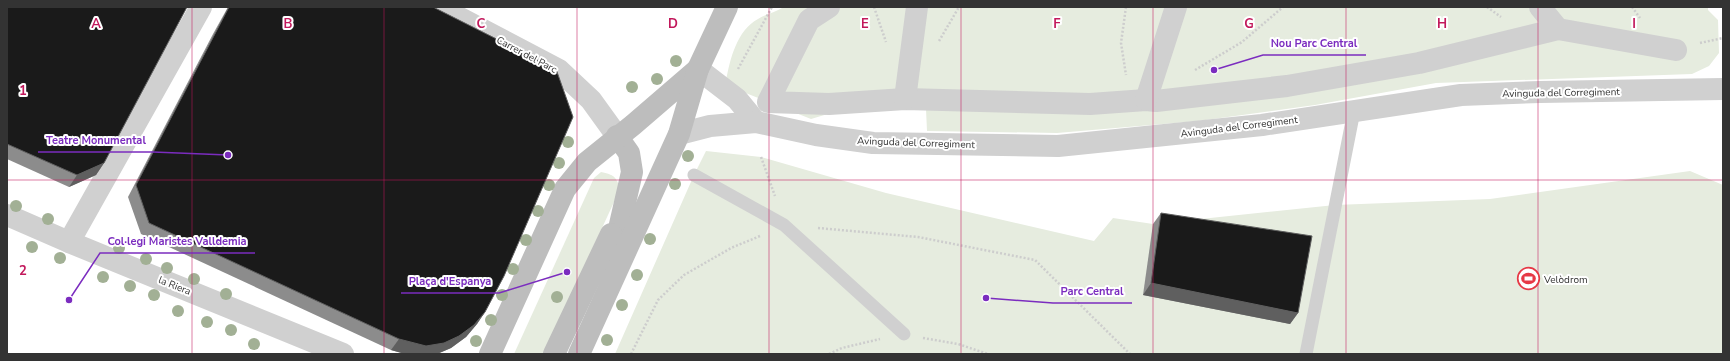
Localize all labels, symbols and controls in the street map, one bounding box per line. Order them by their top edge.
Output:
text: A [91,15,101,33]
text: B [284,15,293,33]
text: C [477,15,486,33]
text: D [668,15,678,33]
text: E [861,15,869,33]
text: F [1053,15,1061,33]
text: G [1244,15,1254,33]
text: H [1437,15,1447,33]
text: I [1632,15,1636,33]
callout: Nou Parc Central [1263,32,1366,55]
street label: Carrer del Parc [494,33,560,77]
text: Nou Parc Central [1271,36,1358,51]
text: 1 [19,82,27,100]
street label: Avinguda del Corregiment [1502,85,1620,101]
street label: Avinguda del Corregiment [1180,113,1299,141]
callout: Teatre Monumental [38,129,153,152]
text: Teatre Monumental [46,133,146,148]
street label: Avinguda del Corregiment [857,134,975,152]
callout: Col·legi Maristes Valldemia [100,230,255,253]
text: Col·legi Maristes Valldemia [107,234,247,249]
text: 2 [19,262,27,280]
sports icon: Velòdrom [1516,266,1542,292]
callout: Plaça d'Espanya [401,270,499,293]
street label: la Riera [156,273,193,299]
place label: Velòdrom [1543,273,1588,287]
text: Plaça d'Espanya [409,274,491,289]
callout: Parc Central [1053,280,1132,303]
text: Parc Central [1061,284,1124,299]

